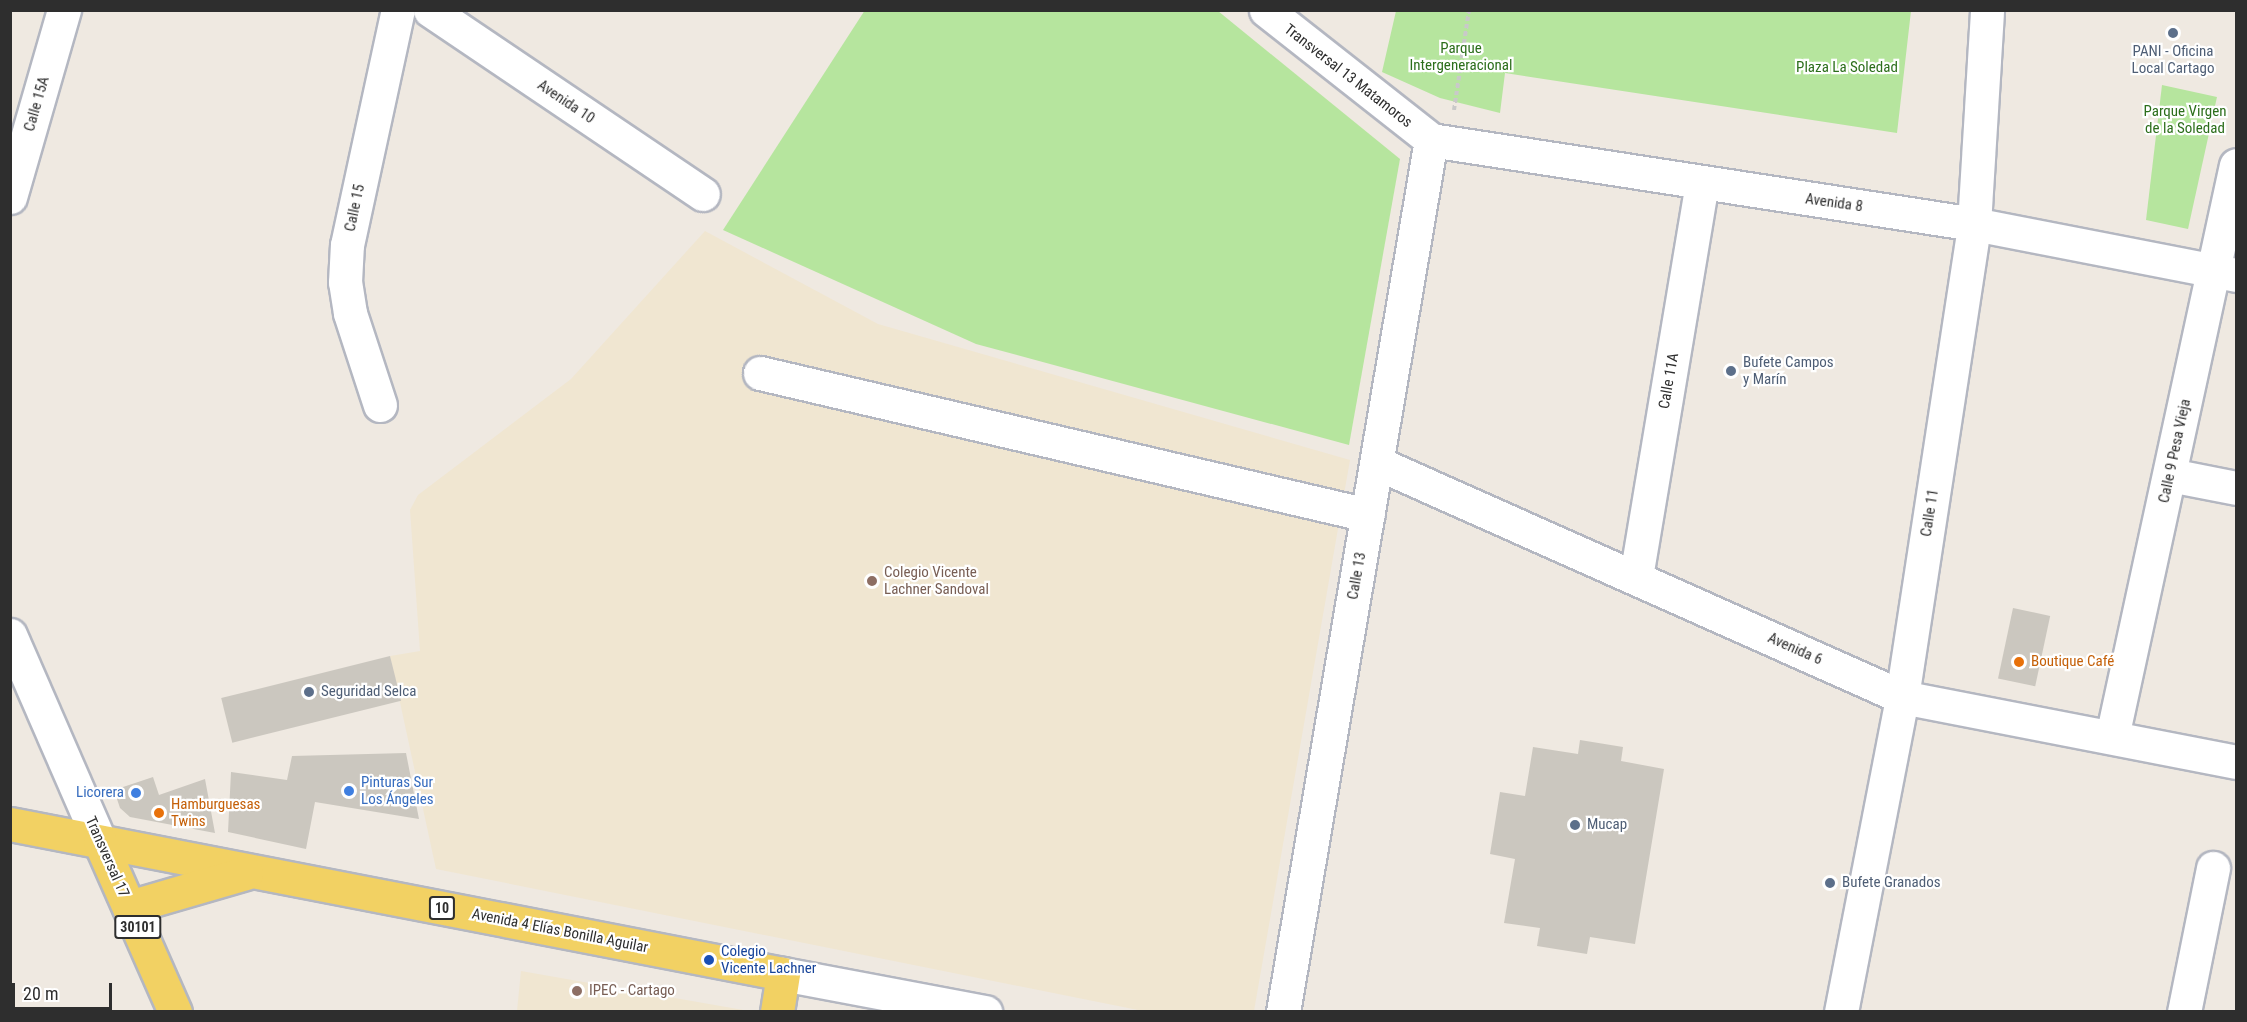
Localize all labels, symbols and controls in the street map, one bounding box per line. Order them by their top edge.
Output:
street label: Transversal 13 Matamoros [1280,20,1416,132]
marker: PANI - Oficina Local Cartago [2166,26,2180,40]
park label: Parque Intergeneracional [1410,39,1512,74]
place label: PANI - Oficina Local Cartago [2132,42,2214,77]
park label: Plaza La Soledad [1796,59,1898,77]
street label: Calle 15A [21,74,53,134]
street label: Avenida 10 [534,76,598,128]
park label: Parque Virgen de la Soledad [2143,102,2227,137]
street label: Calle 15 [341,183,369,233]
street label: Avenida 8 [1804,190,1864,216]
street label: Calle 11A [1655,352,1683,410]
place label: Bufete Campos y Marín [1743,353,1834,388]
marker: Bufete Campos y Marín [1724,364,1738,378]
street label: Calle 9 Pesa Vieja [2155,397,2195,505]
street label: Calle 11 [1917,488,1943,538]
street label: Calle 13 [1344,551,1370,601]
place label: Colegio Vicente Lachner Sandoval [884,563,989,598]
marker: Colegio Vicente Lachner Sandoval [865,574,879,588]
street label: Avenida 6 [1765,629,1825,669]
place label: Boutique Café [2031,653,2114,671]
marker: Boutique Café [2012,655,2026,669]
place label: Seguridad Selca [321,683,416,701]
marker: Seguridad Selca [302,685,316,699]
place label: Pinturas Sur Los Ángeles [361,773,434,808]
place label: Licorera [76,784,124,802]
marker: Pinturas Sur Los Ángeles [342,784,356,798]
marker: Licorera [129,786,143,800]
place label: Hamburguesas Twins [171,795,260,830]
marker: Hamburguesas Twins [152,806,166,820]
street label: Transversal 17 [81,814,133,900]
place label: Mucap [1587,816,1627,834]
marker: Mucap [1568,818,1582,832]
place label: Bufete Granados [1842,874,1941,892]
marker: Bufete Granados [1823,876,1837,890]
road number: 10 [428,897,456,919]
street label: Avenida 4 Elías Bonilla Aguilar [470,905,650,957]
road number: 30101 [114,916,162,938]
place label: Colegio Vicente Lachner [721,942,816,977]
marker: Colegio Vicente Lachner [702,953,716,967]
scale bar [15,971,116,1009]
place label: IPEC - Cartago [589,982,675,1000]
text: 20 m [23,983,58,1004]
marker: IPEC - Cartago [570,984,584,998]

